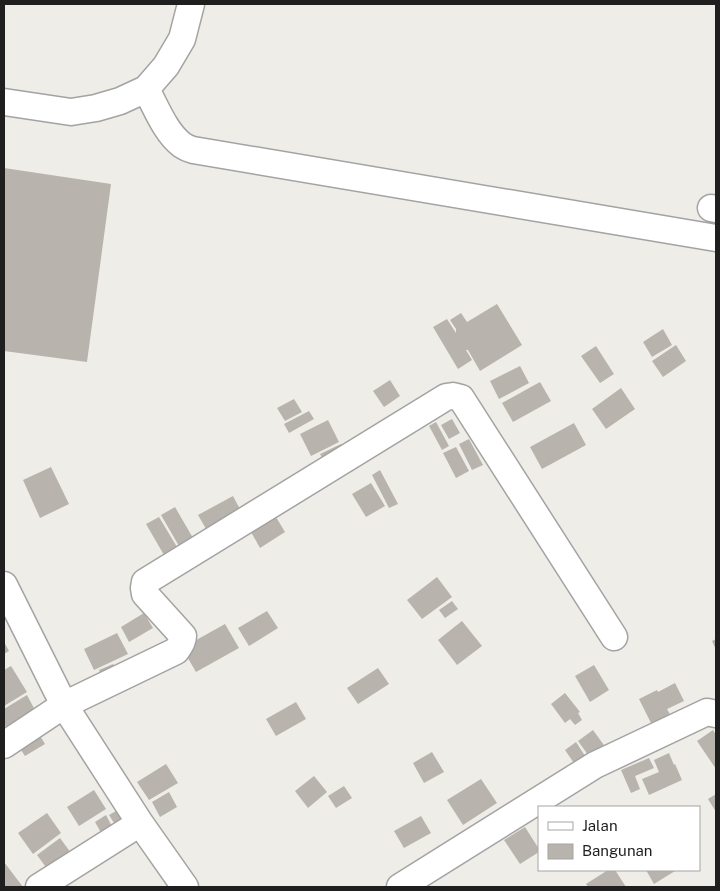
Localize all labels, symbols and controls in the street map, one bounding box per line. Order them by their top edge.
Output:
legend [538,806,700,871]
text: Jalan [582,817,618,834]
text: Bangunan [582,842,653,859]

